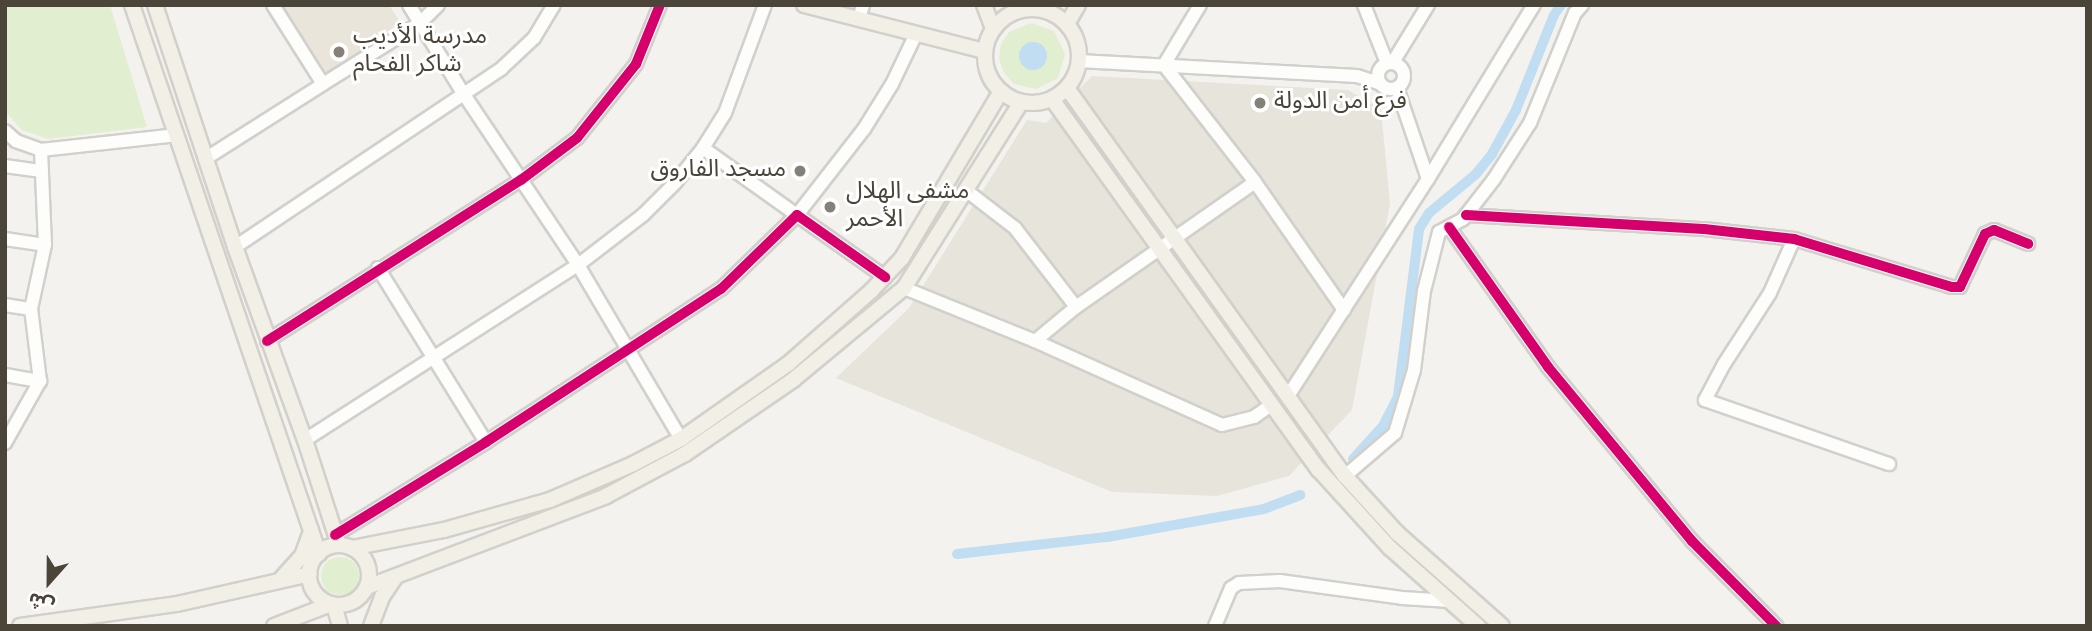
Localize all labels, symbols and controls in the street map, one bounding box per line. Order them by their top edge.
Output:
place label: مدرسة الأديب شاكر الفحام [353,24,487,80]
marker: مدرسة الأديب شاكر الفحام [331,44,347,60]
place label: فرع أمن الدولة [1274,89,1407,117]
marker: فرع أمن الدولة [1252,95,1268,111]
place label: مسجد الفاروق [650,157,786,185]
marker: مسجد الفاروق [792,163,808,179]
place label: مشفى الهلال الأحمر [846,179,969,235]
marker: مشفى الهلال الأحمر [820,197,840,217]
north arrow [14,547,84,617]
text: ش [25,586,58,617]

